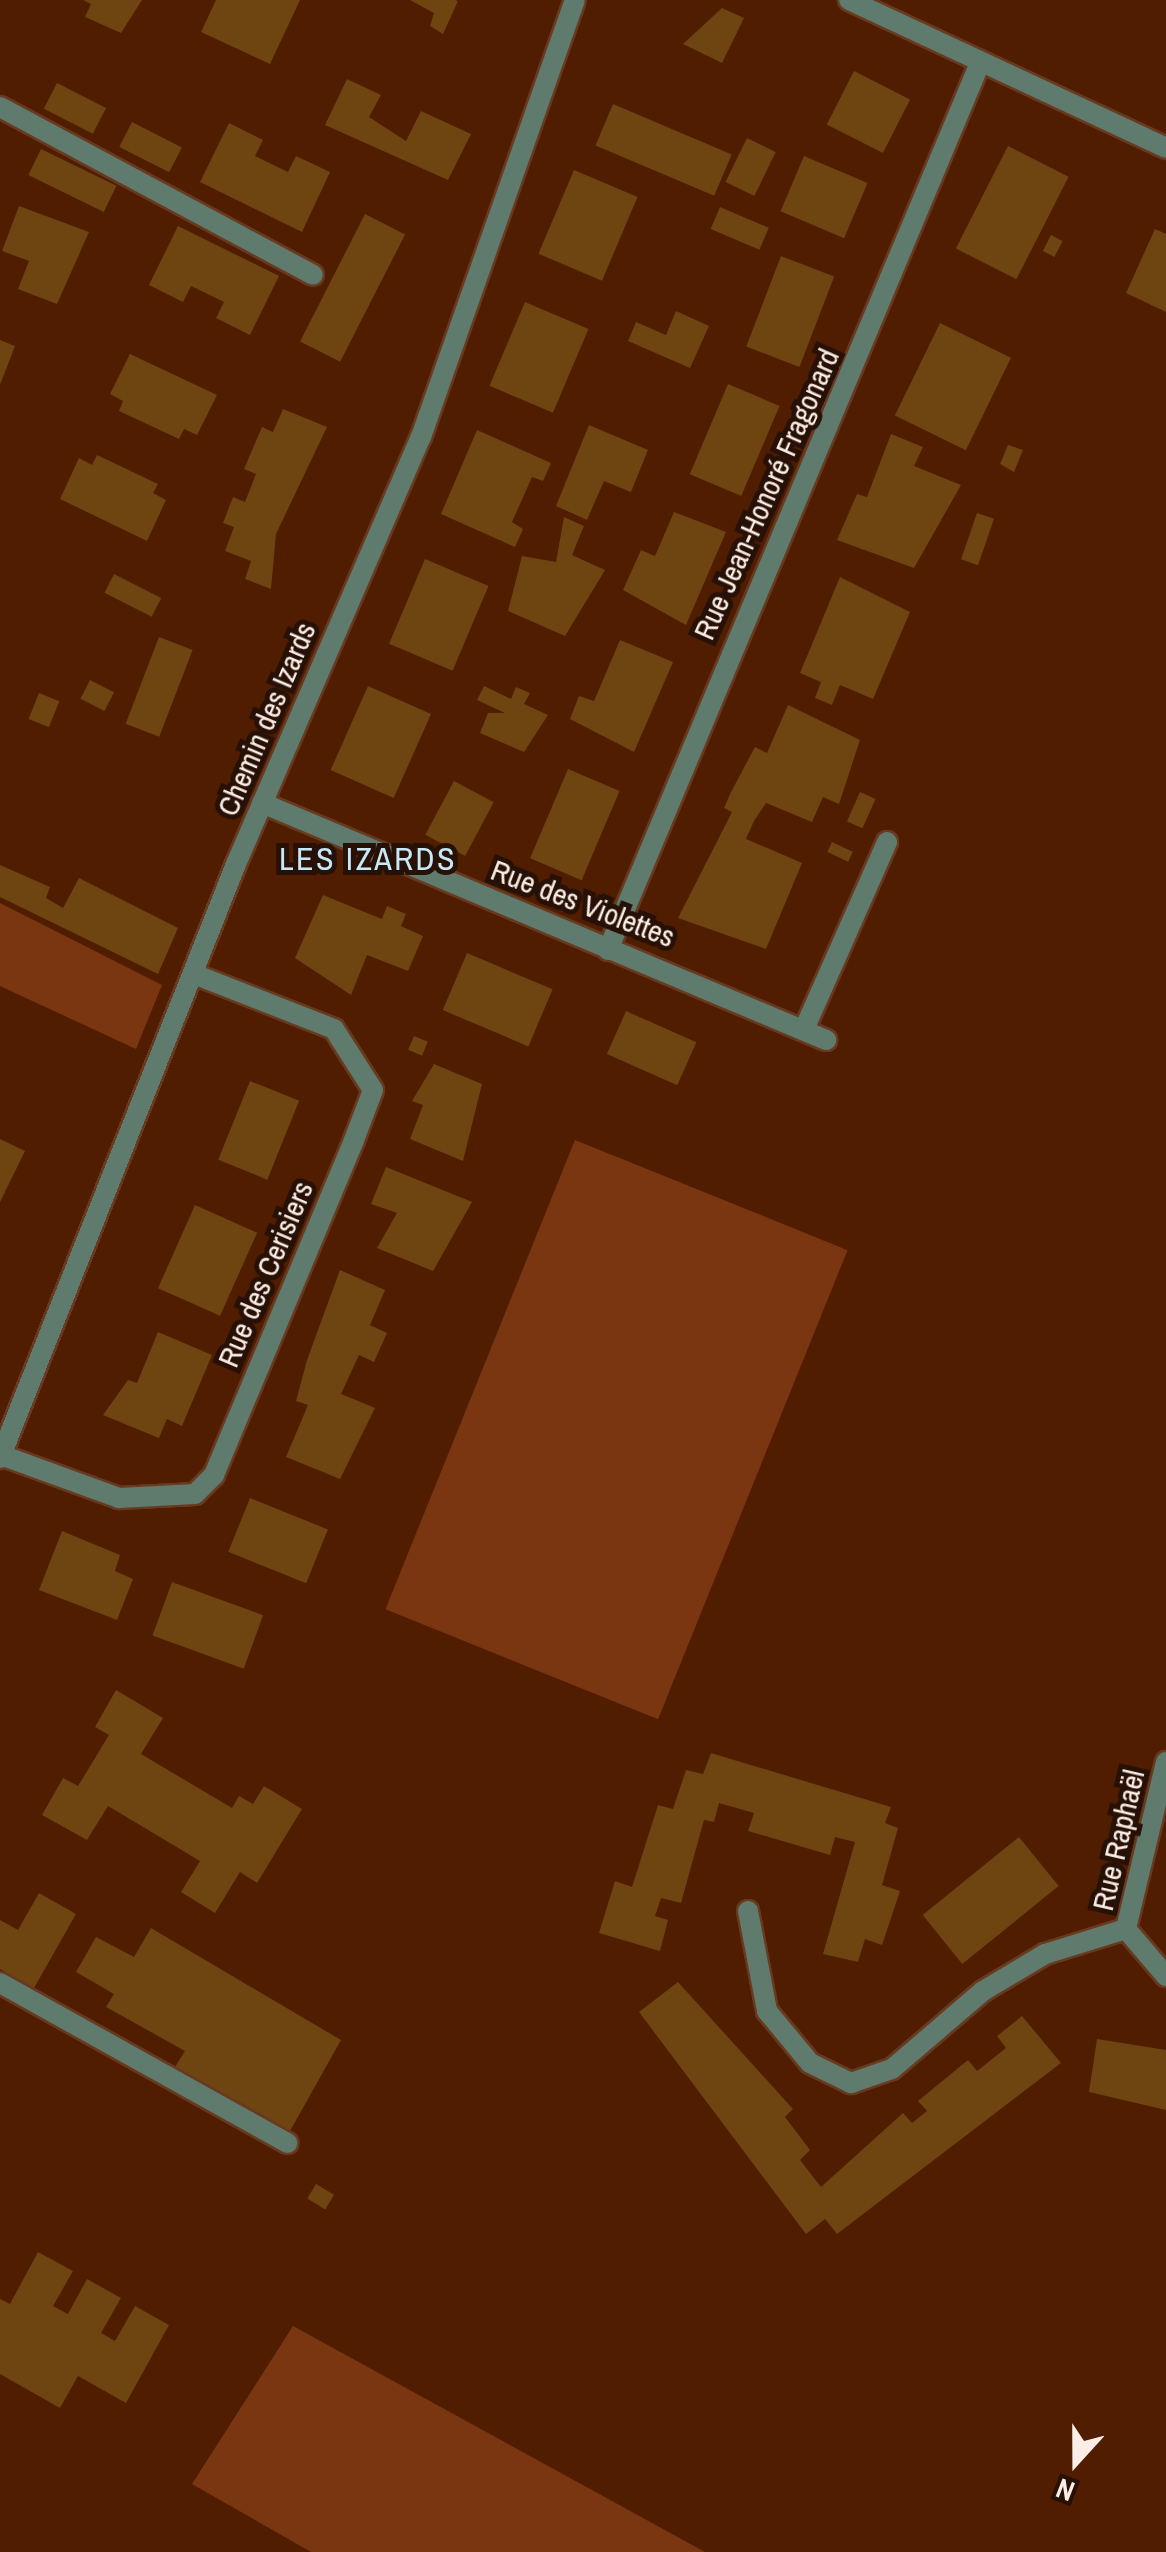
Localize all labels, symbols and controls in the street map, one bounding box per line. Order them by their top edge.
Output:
street label: Rue Jean-Honoré Fragonard [686,343,846,645]
street label: Chemin des Izards [209,617,323,821]
district label: LES IZARDS [279,840,457,878]
street label: Rue des Violettes [486,851,680,955]
street label: Rue des Cerisiers [210,1176,320,1372]
street label: Rue Raphaël [1084,1766,1152,1914]
north arrow [1026,2412,1126,2512]
text: N [1051,2469,1080,2511]

